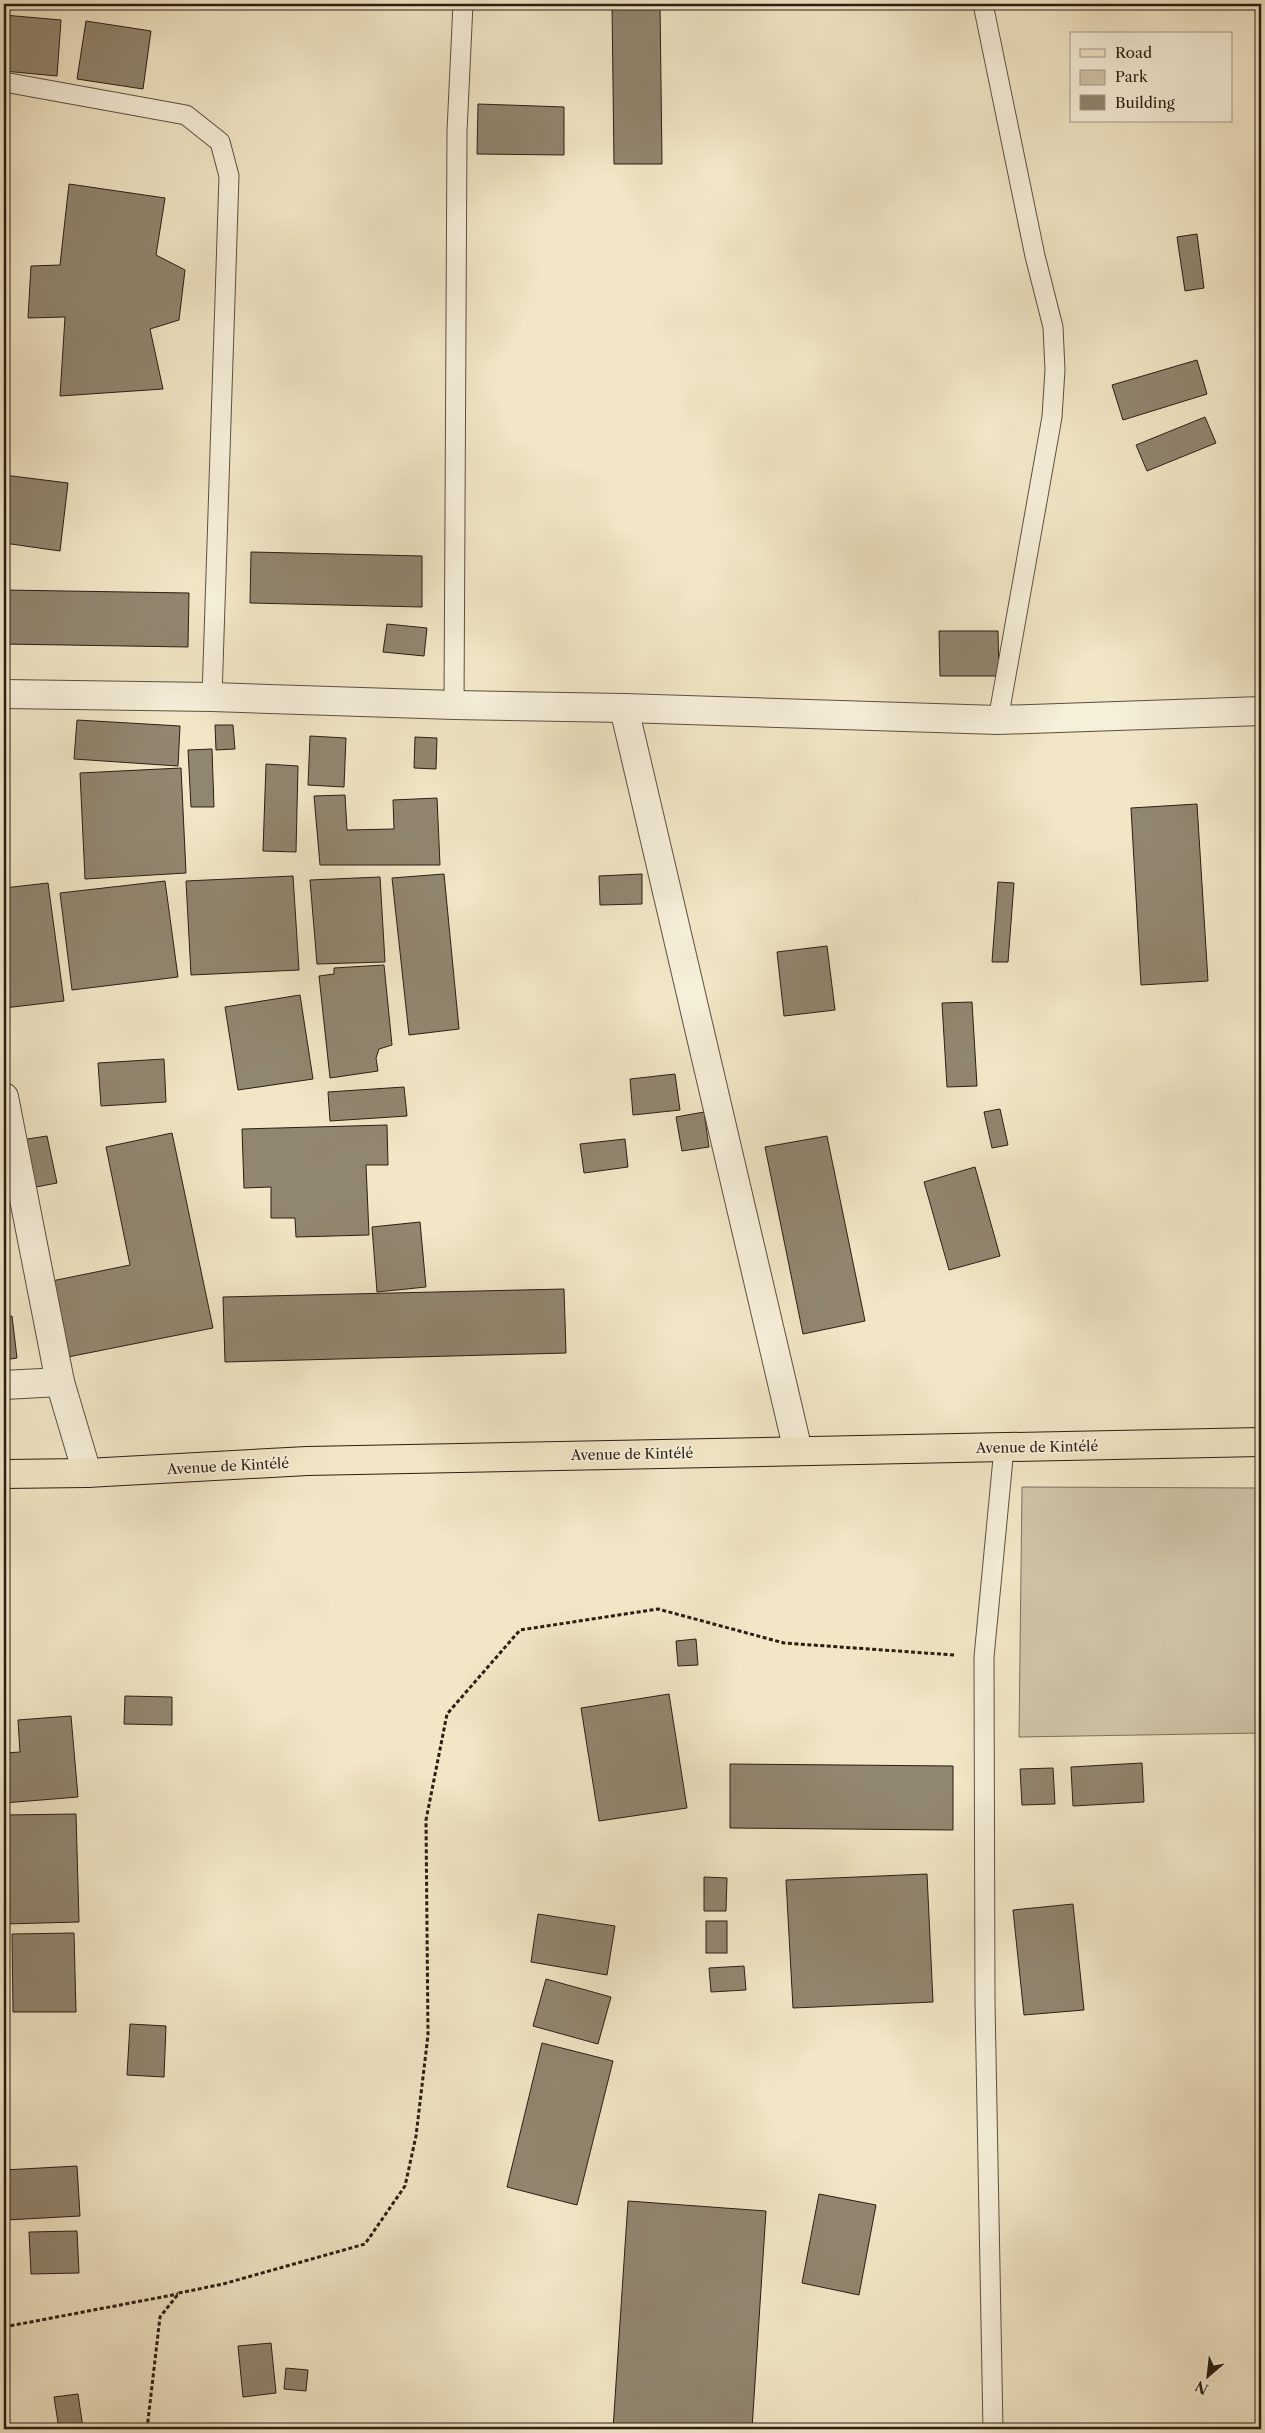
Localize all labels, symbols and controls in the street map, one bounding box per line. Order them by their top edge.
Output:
legend [1070,32,1232,122]
text: Road [1115,43,1152,62]
text: Park [1115,67,1149,86]
text: Building [1115,93,1175,112]
street label: Avenue de Kintélé [975,1437,1098,1457]
street label: Avenue de Kintélé [570,1444,693,1464]
street label: Avenue de Kintélé [165,1454,290,1478]
north arrow [1182,2350,1232,2400]
text: N [1192,2377,1211,2398]

